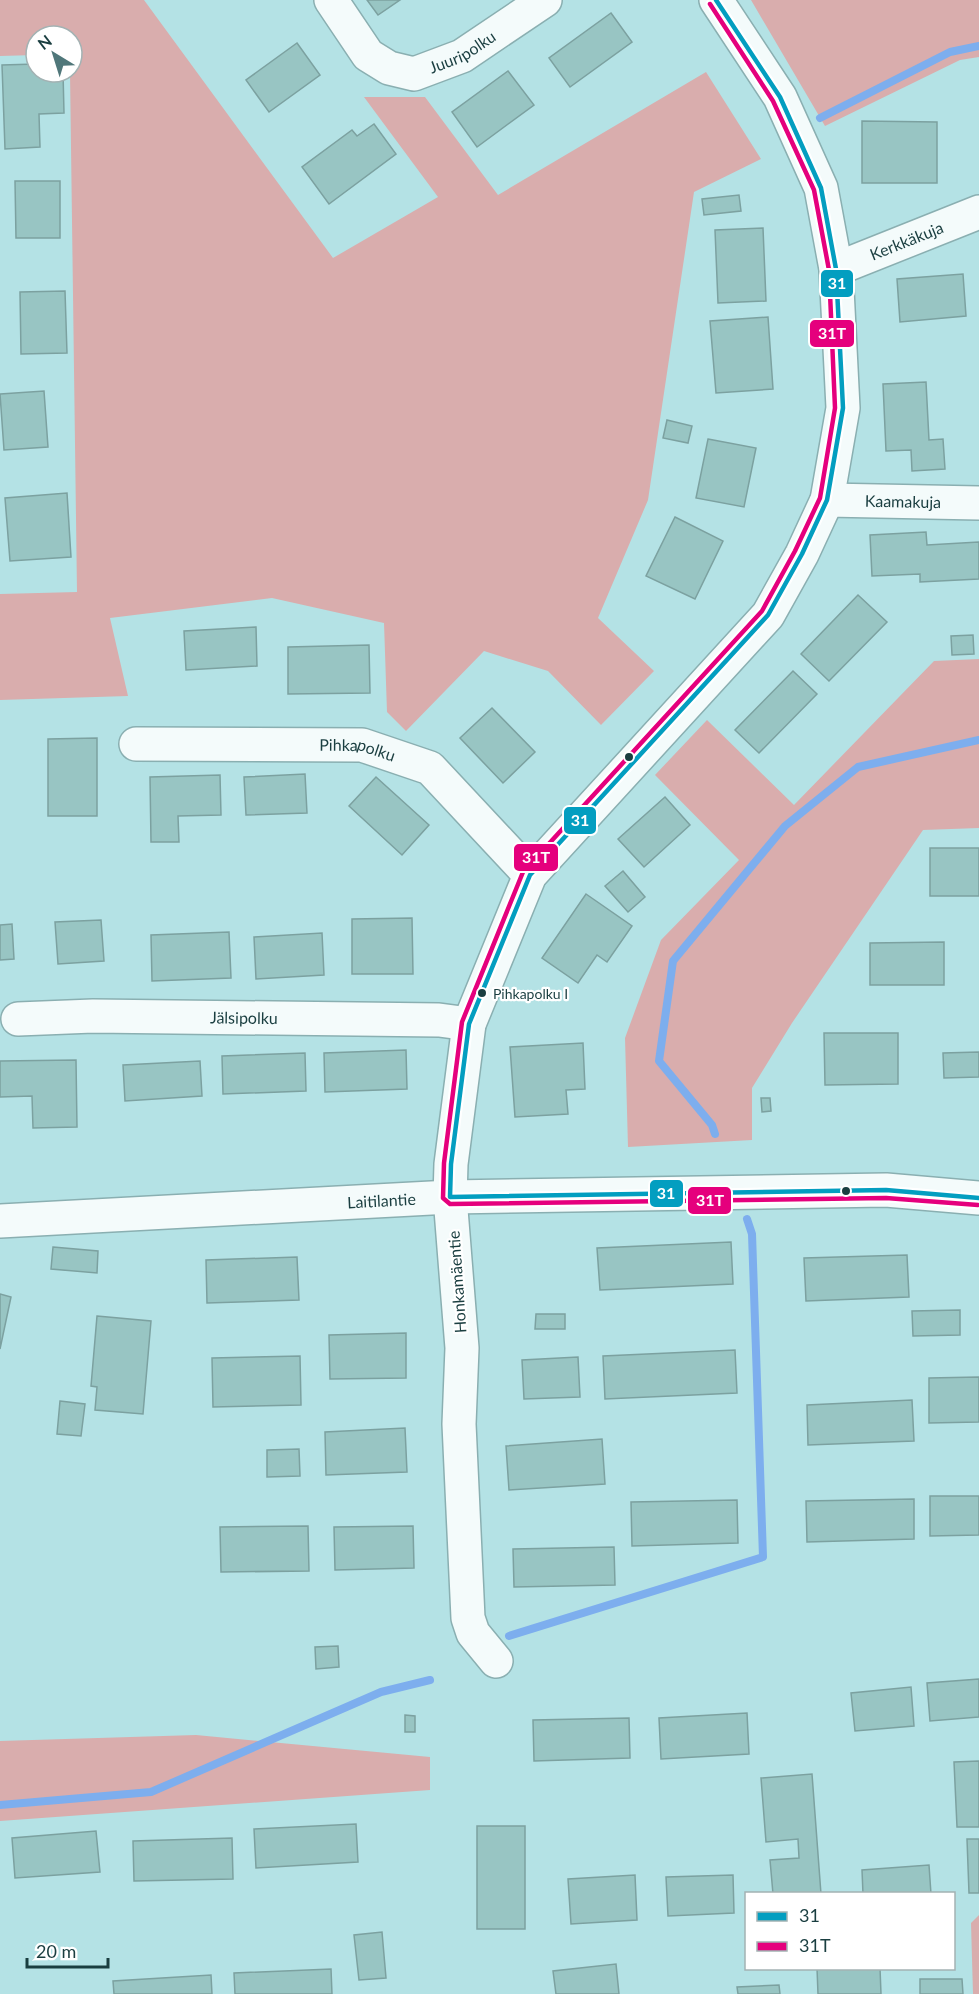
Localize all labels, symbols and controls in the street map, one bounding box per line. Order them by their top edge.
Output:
north arrow [24,24,84,84]
street label: Juuripolku [426,26,499,77]
text: N [34,31,55,53]
street label: Kerkkäkuja [867,217,946,264]
line badge: 31 [820,269,854,298]
text: 31 [828,273,846,292]
line badge: 31T [809,319,855,348]
text: 31T [818,323,846,342]
street label: Kaamakuja [865,491,941,511]
street label: Pihkapolku [319,734,398,765]
unlabelled marker [623,751,635,763]
line badge: 31 [563,806,597,835]
text: 31 [571,810,589,829]
line badge: 31T [513,843,559,872]
text: 31T [522,847,550,866]
place label: Pihkapolku I [493,985,568,1002]
marker: Pihkapolku I [476,987,488,999]
street label: Jälsipolku [210,1007,278,1027]
line badge: 31 [649,1179,684,1208]
text: 31 [657,1183,675,1202]
unlabelled marker [840,1185,852,1197]
line badge: 31T [687,1186,732,1215]
street label: Laitilantie [347,1189,416,1211]
text: 31T [696,1190,724,1209]
street label: Honkamäentie [443,1230,470,1334]
legend [745,1892,955,1970]
text: 31 [799,1904,820,1926]
scale bar [27,1931,108,1969]
text: 31T [799,1934,831,1956]
text: 20 m [36,1940,76,1962]

